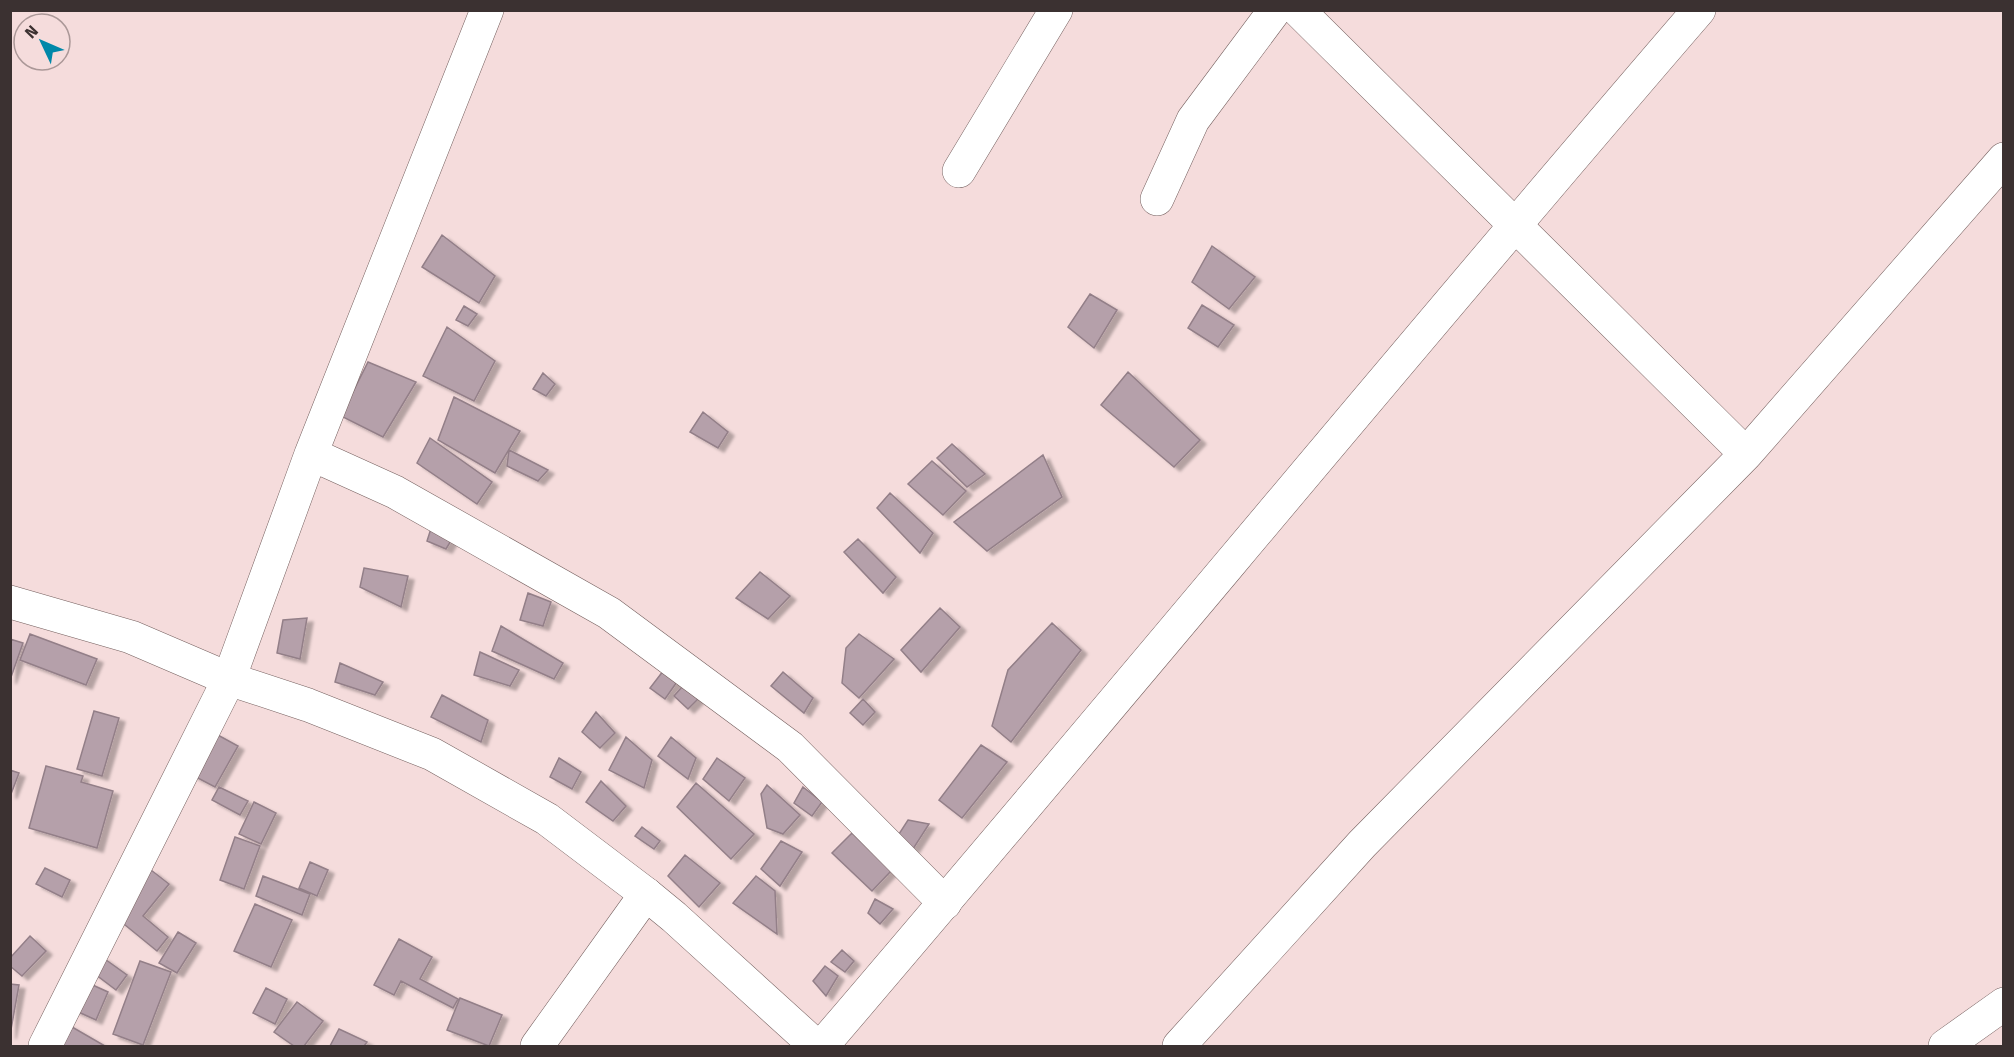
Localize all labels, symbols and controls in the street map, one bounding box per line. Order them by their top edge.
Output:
north arrow [12,12,72,72]
text: N [21,22,42,42]

